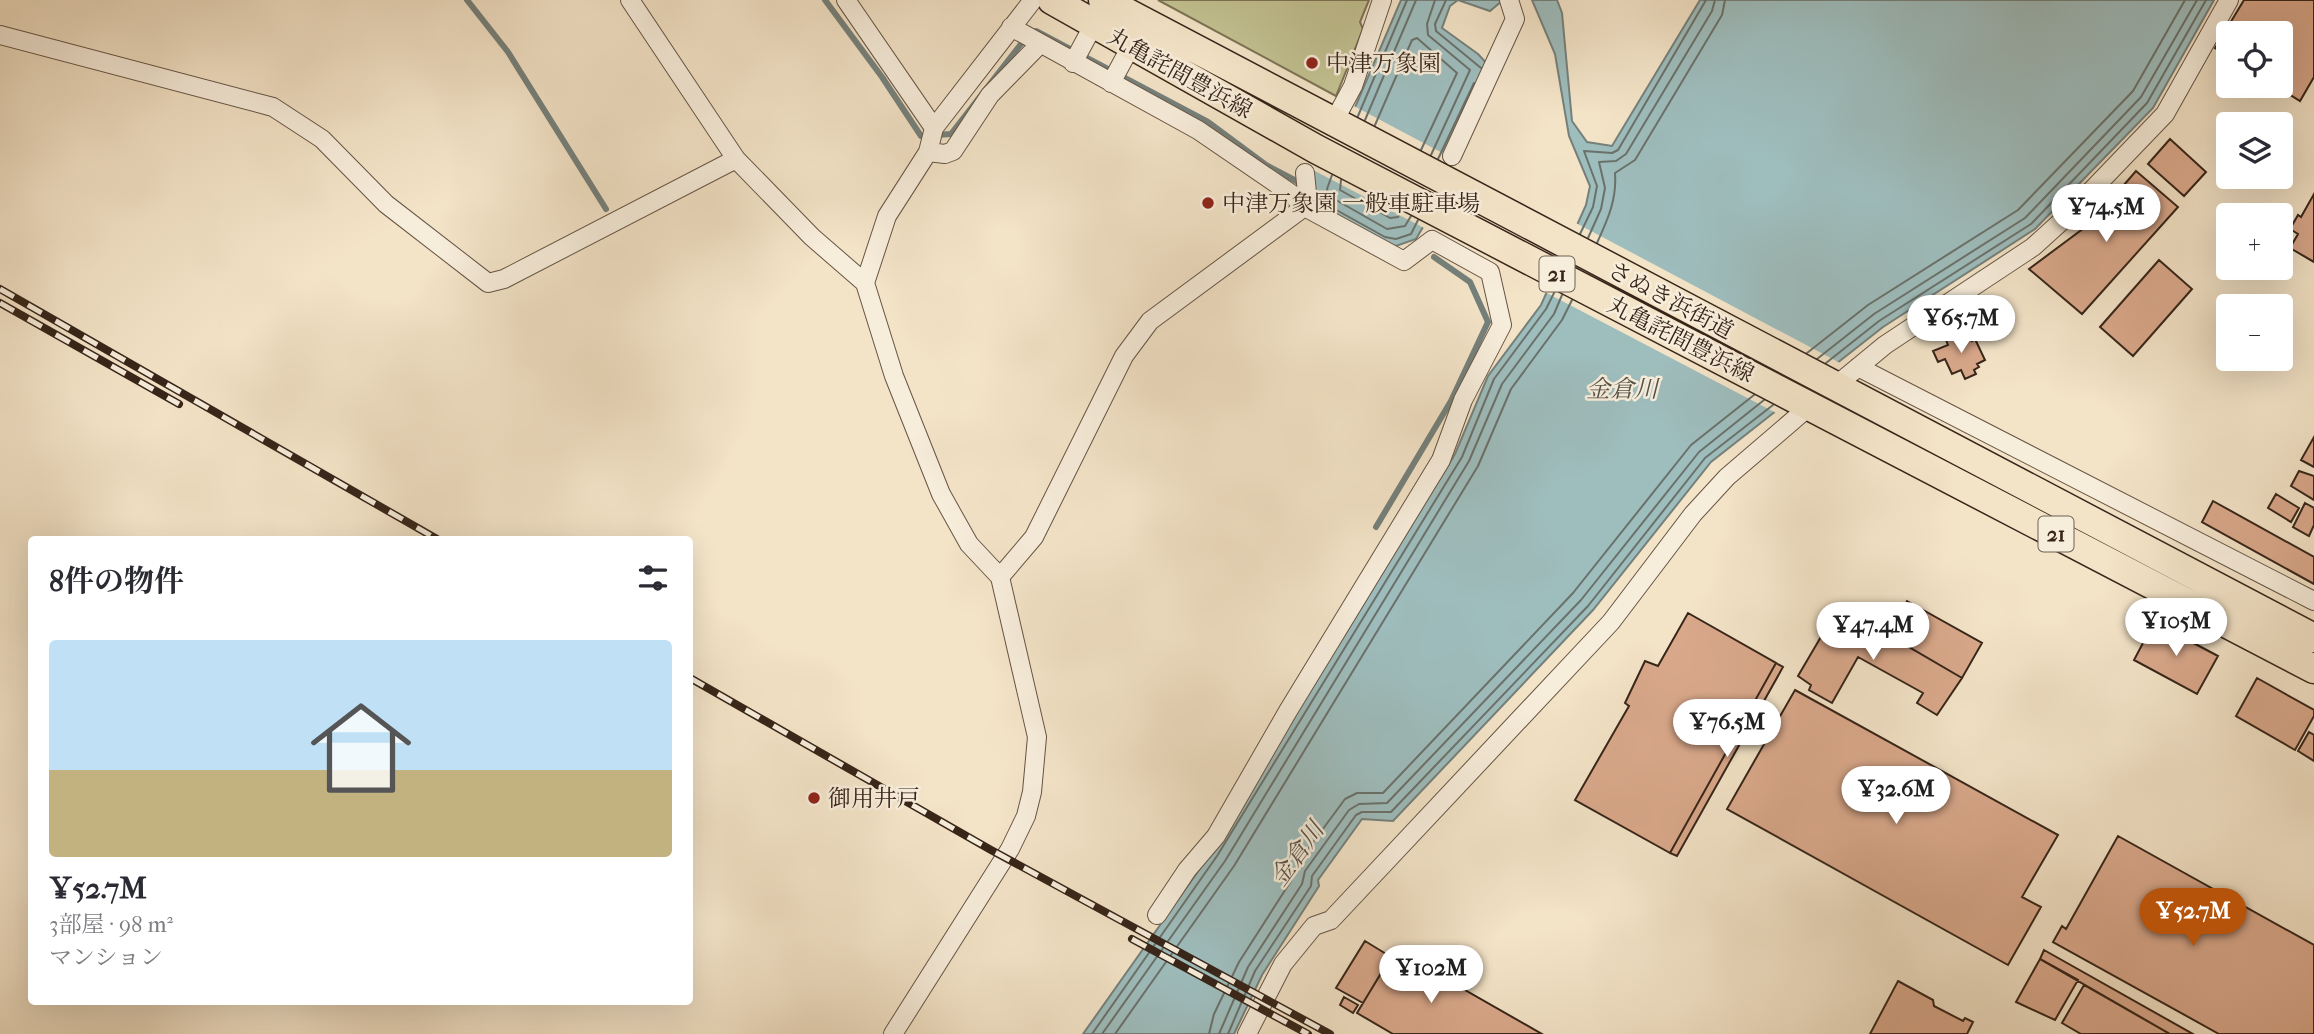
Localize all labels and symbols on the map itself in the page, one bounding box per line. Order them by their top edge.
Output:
street label: 丸亀詫間豊浜線 [1103,23,1257,124]
place label: 中津万象園 [1326,50,1441,77]
marker: 中津万象園 [1304,55,1320,71]
pin: ¥74.5M [2049,184,2163,244]
place label: 中津万象園 一般車駐車場 [1222,190,1480,217]
marker: 中津万象園 一般車駐車場 [1200,195,1216,211]
road number: 21 [1540,256,1574,292]
street label: さぬき浜街道 [1604,256,1738,345]
street label: 丸亀詫間豊浜線 [1603,291,1759,388]
pin: ¥65.7M [1904,296,2018,355]
water label: 金倉川 [1586,375,1661,403]
road number: 21 [2038,516,2074,552]
pin: ¥105M [2127,598,2225,658]
pin: ¥47.4M [1816,602,1930,662]
pin: ¥76.5M [1670,700,1784,759]
pin: ¥32.6M [1839,766,1953,826]
place label: 御用井戸 [828,785,920,812]
marker: 御用井戸 [806,790,822,806]
water label: 金倉川 [1265,814,1331,891]
pin: ¥52.7M [2136,888,2250,948]
pin: ¥102M [1382,946,1480,1005]

